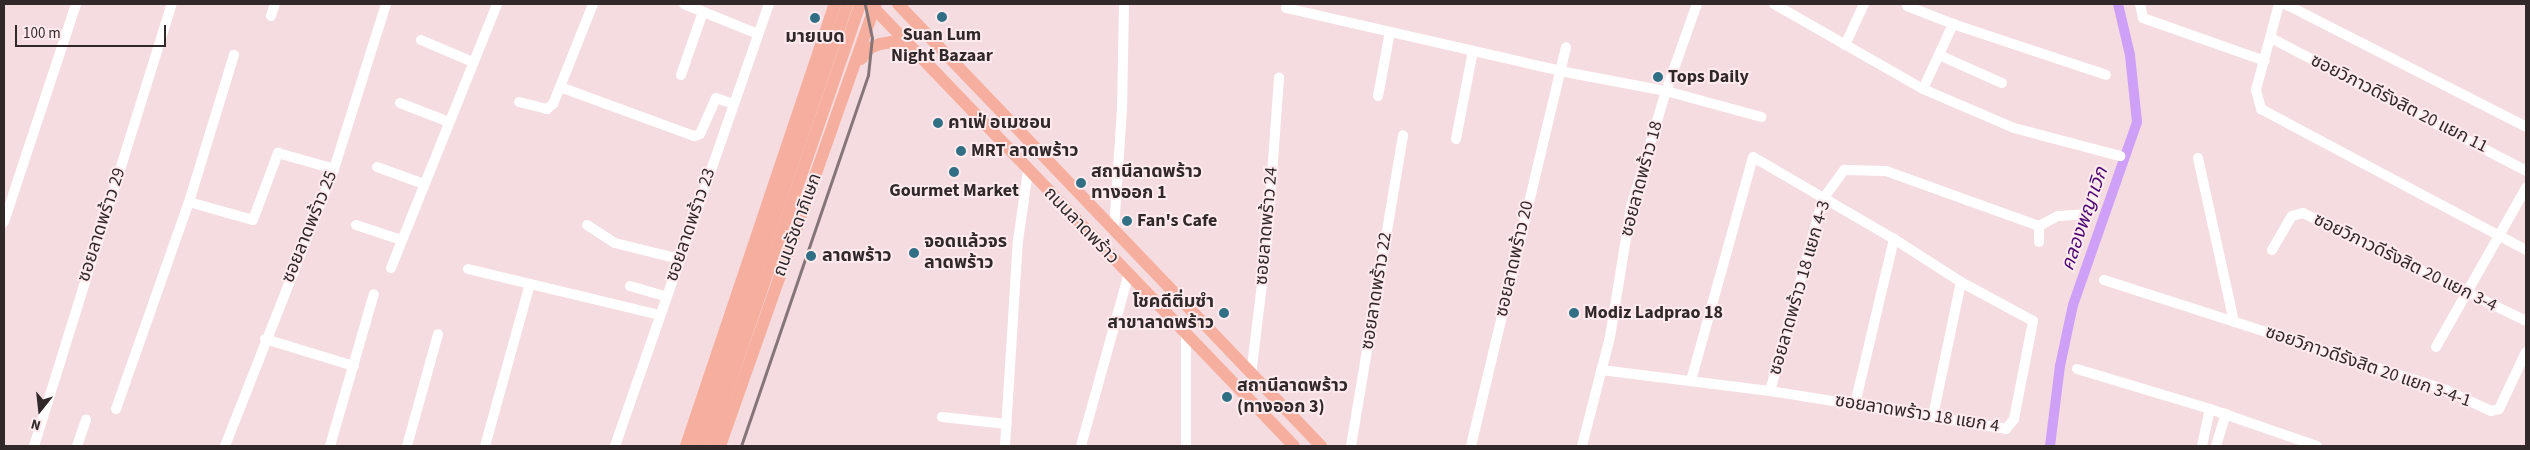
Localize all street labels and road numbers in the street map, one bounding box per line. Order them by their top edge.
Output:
street label: ซอยวิภาวดีรังสิต 20 แยก 11 [2307,50,2491,158]
street label: ซอยลาดพร้าว 18 [1616,119,1668,239]
street label: ซอยลาดพร้าว 29 [73,165,131,285]
street label: ซอยลาดพร้าว 23 [661,165,721,285]
street label: ซอยลาดพร้าว 24 [1251,166,1283,286]
street label: ซอยลาดพร้าว 25 [278,168,342,286]
street label: ถนนรัชดาภิเษก [769,170,827,280]
street label: ถนนลาดพร้าว [1039,183,1123,269]
street label: ซอยลาดพร้าว 18 แยก 4-3 [1765,198,1835,378]
street label: ซอยลาดพร้าว 20 [1491,199,1539,319]
street label: ซอยวิภาวดีรังสิต 20 แยก 3-4 [2310,209,2500,317]
street label: ซอยลาดพร้าว 22 [1357,231,1397,351]
street label: ซอยวิภาวดีรังสิต 20 แยก 3-4-1 [2262,322,2474,412]
street label: ซอยลาดพร้าว 18 แยก 4 [1833,390,2001,438]

